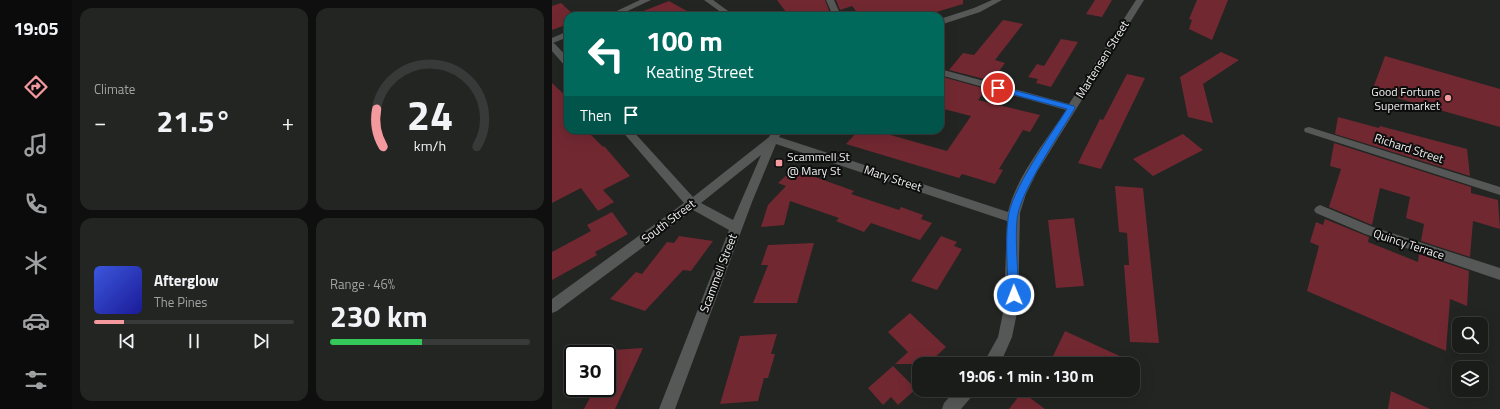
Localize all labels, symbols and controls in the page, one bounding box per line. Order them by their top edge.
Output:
text: 19:05 [14,15,58,42]
street label: Martensen Street [1070,16,1134,102]
text: 100 m [646,19,723,62]
icon: left [580,28,632,80]
text: Keating Street [646,58,754,85]
pin [981,71,1015,105]
icon: directions [22,73,50,101]
icon: arrive [987,77,1009,99]
text: Climate [94,79,135,99]
place label: Good Fortune Supermarket [1371,82,1441,115]
text: 24 [407,83,453,146]
marker: Good Fortune Supermarket [1443,93,1453,103]
text: 21.5° [157,98,231,144]
text: Then [580,104,612,127]
icon: arrive [620,104,642,126]
text: − [94,105,106,139]
text: + [282,105,294,139]
street label: Richard Street [1372,128,1447,168]
icon: music [22,131,50,159]
text: km/h [414,134,446,156]
place label: Scammell St @ Mary St [787,147,850,180]
marker: Scammell St @ Mary St [774,158,784,168]
street label: Mary Street [862,160,925,196]
icon: phone [22,190,50,218]
street label: South Street [637,194,700,248]
street label: Quincy Terrace [1371,224,1447,264]
street label: Scammell Street [694,230,742,315]
icon: climate [22,249,50,277]
text: Afterglow [154,269,219,292]
text: Range · 46% [330,274,395,294]
position arrow [993,274,1035,316]
text: The Pines [154,292,207,312]
text: 230 km [330,293,428,339]
icon: car [22,307,50,335]
map controls [1452,317,1488,397]
button: search [1452,317,1488,353]
icon: previous [116,330,138,352]
icon: pause [183,330,205,352]
icon: next [250,330,272,352]
speed limit sign: 30 [564,345,616,397]
button: layers [1452,361,1488,397]
text: 19:06 · 1 min · 130 m [958,365,1094,388]
icon: filters [22,366,50,394]

